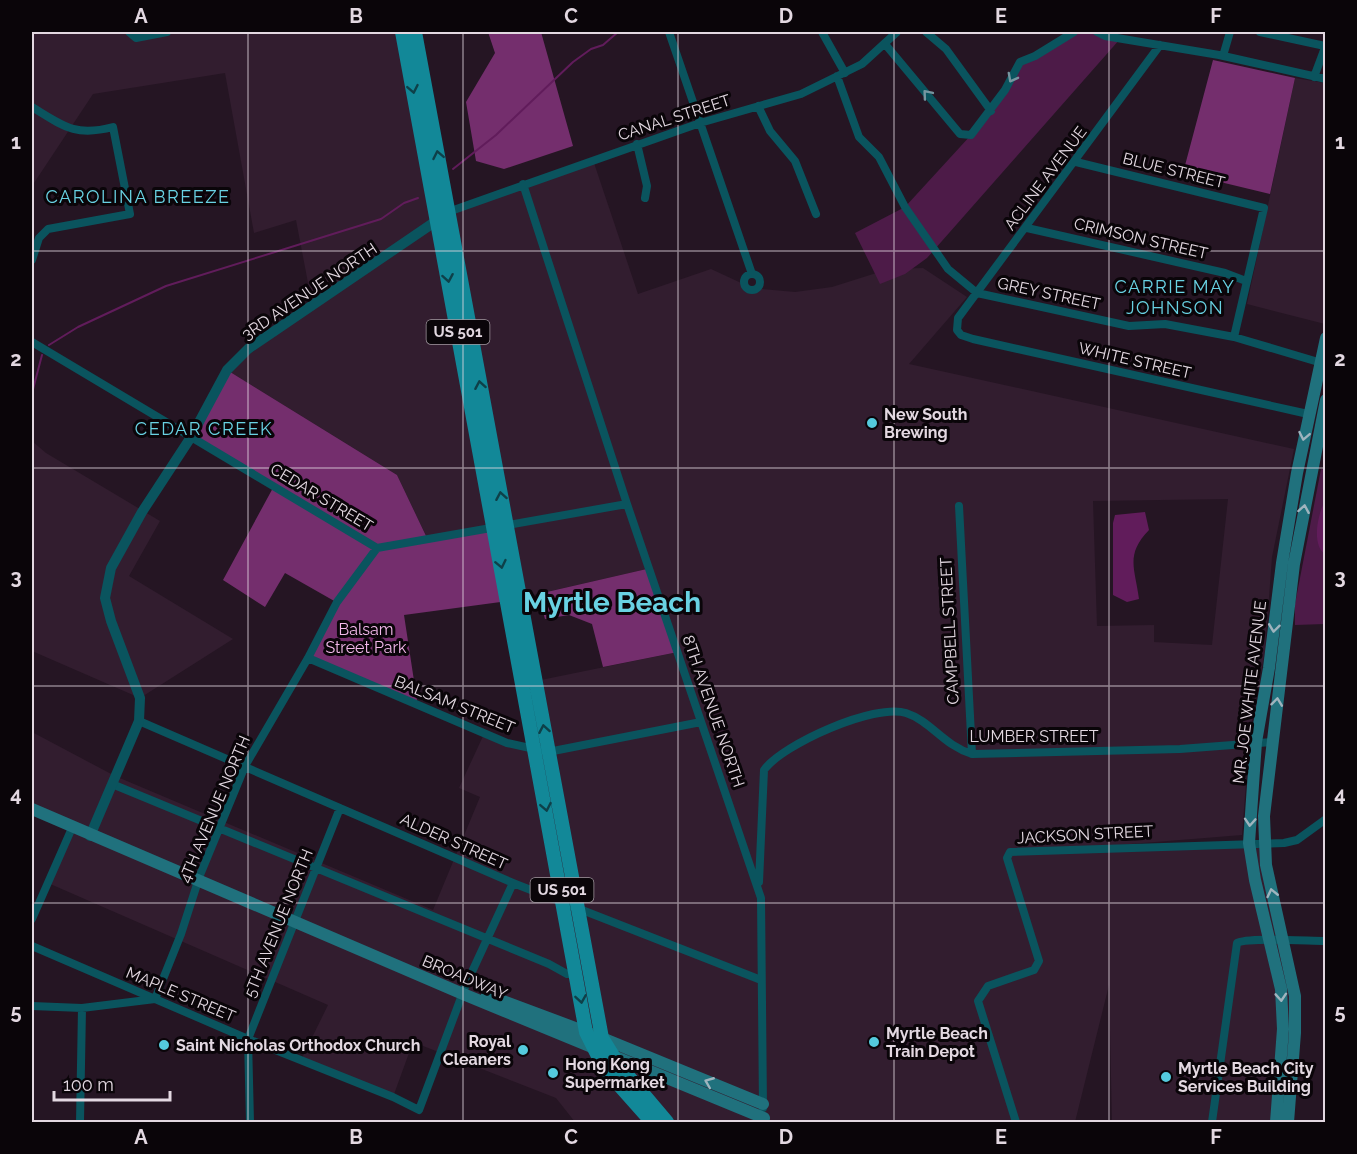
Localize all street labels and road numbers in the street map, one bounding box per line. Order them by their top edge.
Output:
street label: CANAL STREET [616,90,733,145]
street label: ACLINE AVENUE [1000,122,1091,234]
street label: BLUE STREET [1121,149,1227,192]
street label: CRIMSON STREET [1072,214,1210,263]
street label: 3RD AVENUE NORTH [238,239,381,344]
street label: GREY STREET [996,273,1102,314]
road number: US 501 [426,320,490,344]
street label: WHITE STREET [1077,338,1193,383]
street label: CEDAR STREET [267,459,377,536]
street label: CAMPBELL STREET [936,557,963,705]
street label: MR. JOE WHITE AVENUE [1229,599,1270,785]
street label: 8TH AVENUE NORTH [679,633,748,790]
street label: BALSAM STREET [392,672,518,737]
street label: LUMBER STREET [969,727,1099,746]
street label: 4TH AVENUE NORTH [175,733,254,886]
street label: ALDER STREET [397,809,510,874]
street label: JACKSON STREET [1016,821,1154,848]
street label: 5TH AVENUE NORTH [240,846,317,1000]
road number: US 501 [530,878,594,902]
street label: BROADWAY [420,951,511,1004]
street label: MAPLE STREET [123,963,239,1026]

